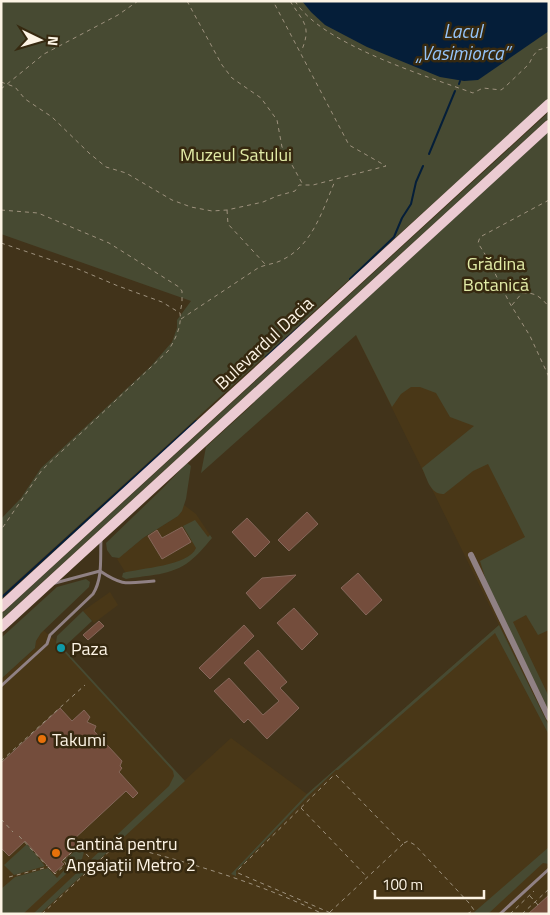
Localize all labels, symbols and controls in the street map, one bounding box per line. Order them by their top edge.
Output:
north arrow [15,15,65,65]
water label: Lacul „Vasimiorca” [415,16,512,67]
text: N [43,35,64,47]
park label: Muzeul Satului [180,141,292,168]
park label: Grădina Botanică [463,250,529,298]
street label: Bulevardul Dacia [209,290,319,396]
place label: Paza [71,635,108,662]
marker: Paza [55,642,67,654]
place label: Takumi [52,726,106,753]
marker: Takumi [36,733,48,745]
place label: Cantină pentru Angajații Metro 2 [66,830,196,878]
marker: Cantină pentru Angajații Metro 2 [50,847,62,859]
scale bar [375,868,484,900]
text: 100 m [382,873,423,896]

